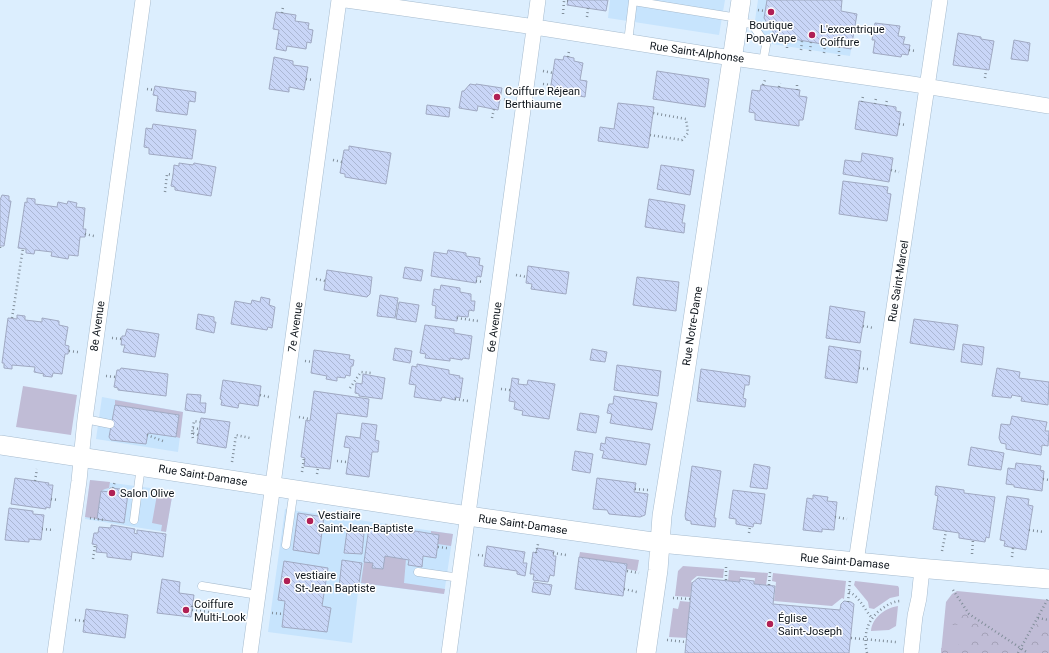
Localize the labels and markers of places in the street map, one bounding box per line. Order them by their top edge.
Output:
marker: Boutique PopaVape [766,7,776,17]
place label: Boutique PopaVape [746,19,796,45]
place label: L'excentrique Coiffure [820,23,885,49]
marker: L'excentrique Coiffure [807,30,817,40]
place label: Coiffure Réjean Berthiaume [505,85,580,111]
marker: Coiffure Réjean Berthiaume [492,92,502,102]
place label: Salon Olive [120,487,174,500]
marker: Salon Olive [107,488,117,498]
place label: Vestiaire Saint-Jean-Baptiste [318,509,413,535]
marker: Vestiaire Saint-Jean-Baptiste [305,516,315,526]
place label: vestiaire St-Jean Baptiste [295,569,375,595]
marker: vestiaire St-Jean Baptiste [282,576,292,586]
place label: Coiffure Multi-Look [194,598,246,624]
marker: Coiffure Multi-Look [181,605,191,615]
place label: Église Saint-Joseph [778,612,842,638]
marker: Église Saint-Joseph [765,619,775,629]

